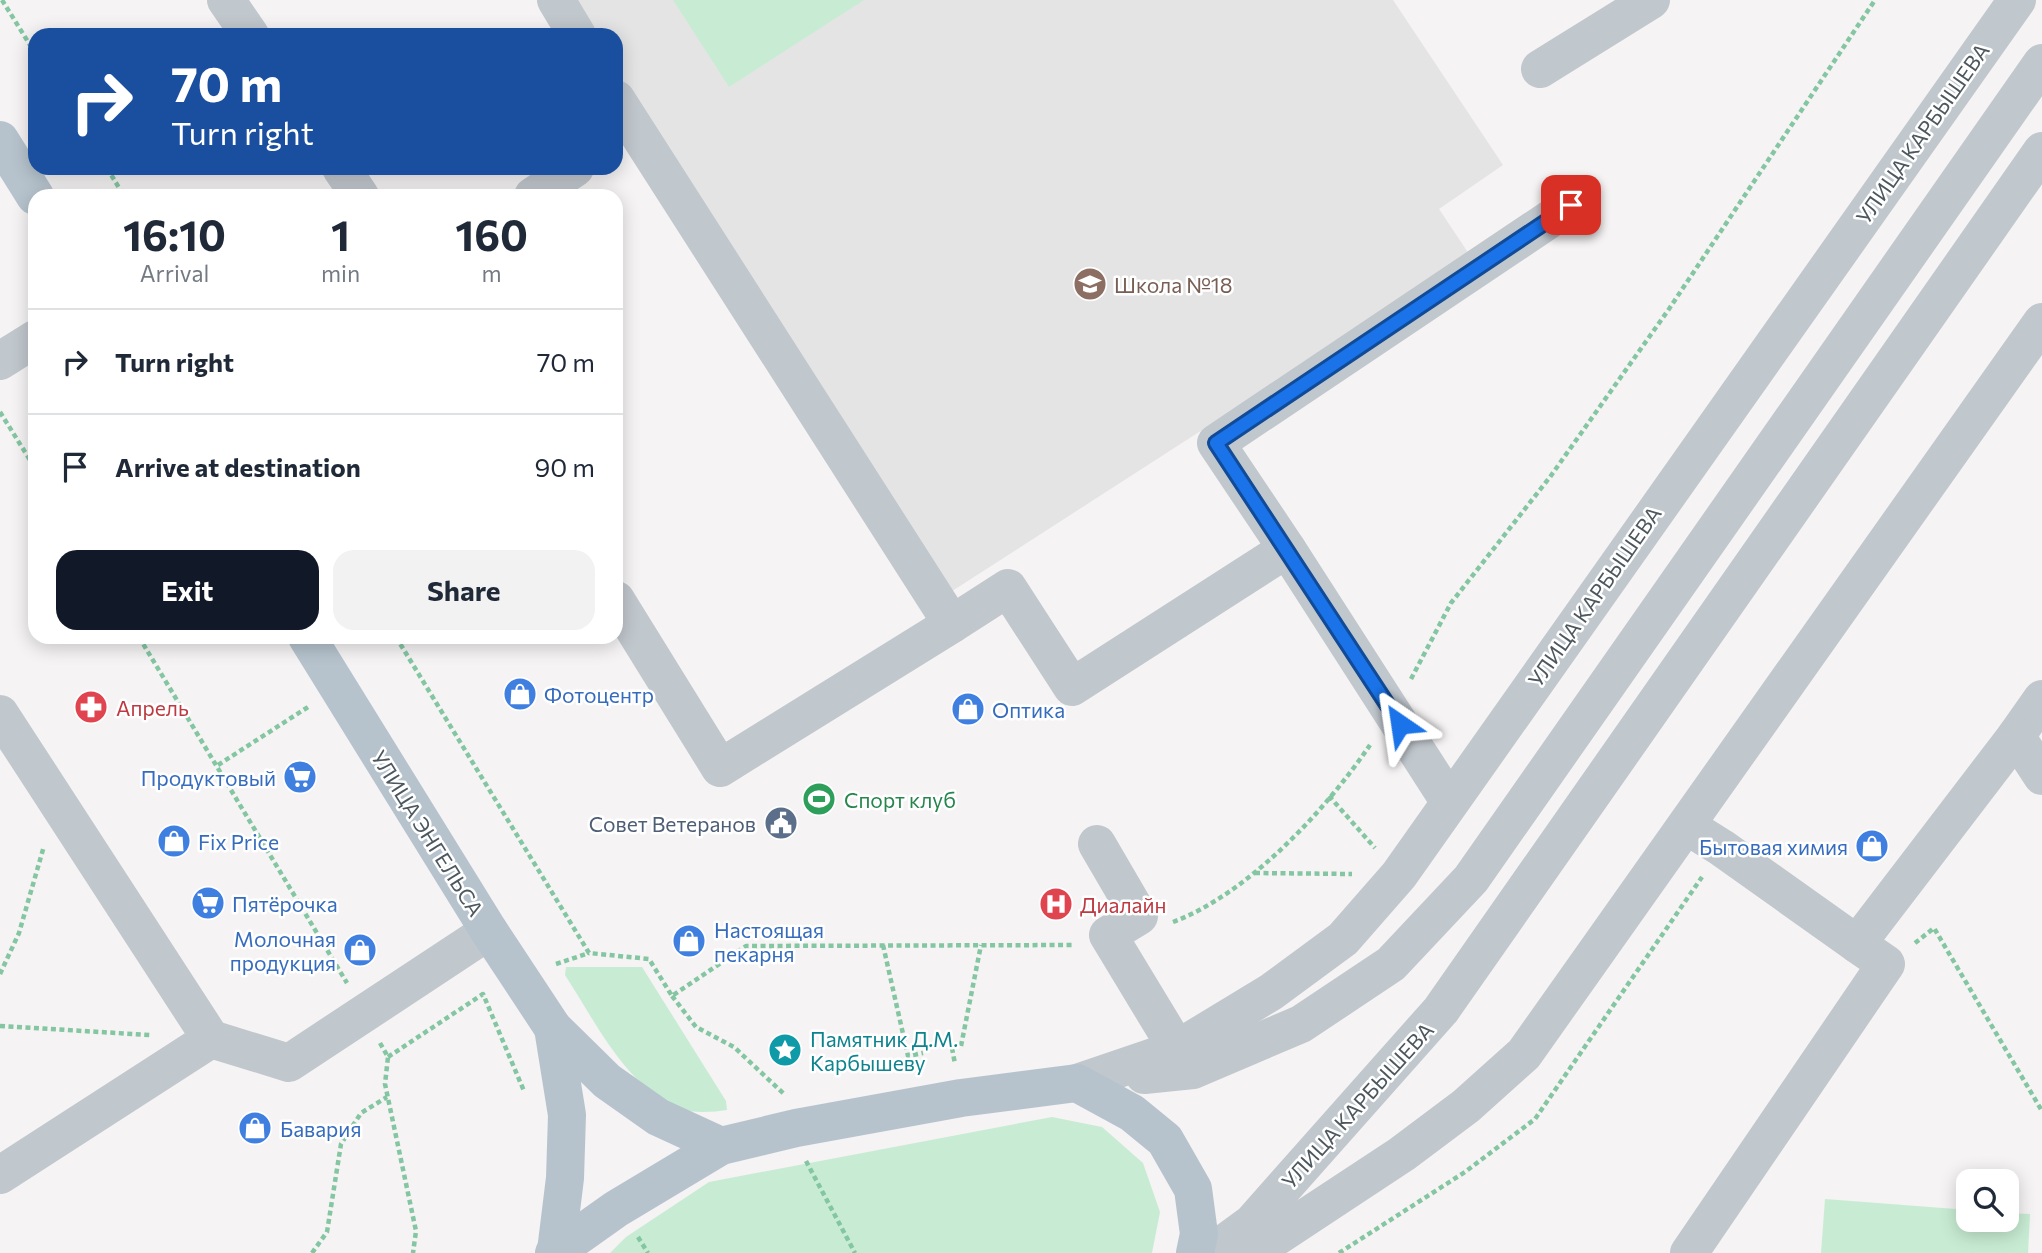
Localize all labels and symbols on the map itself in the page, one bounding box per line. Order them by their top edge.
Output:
street label: УЛИЦА КАРБЫШЕВА [1850,38,1994,228]
pin [1541,175,1601,235]
school or university icon: Школа №18 [1071,265,1109,303]
place label: Школа №18 [1114,272,1232,297]
street label: УЛИЦА КАРБЫШЕВА [1522,501,1666,691]
shop icon: Фотоцентр [501,675,539,713]
place label: Фотоцентр [544,682,654,707]
position arrow [1363,687,1437,761]
pharmacy icon: Апрель [72,688,110,726]
shop icon: Оптика [949,690,987,728]
place label: Апрель [116,695,189,720]
place label: Оптика [992,697,1065,722]
street label: УЛИЦА ЭНГЕЛЬСА [367,745,489,921]
supermarket icon: Продуктовый [281,758,319,796]
place label: Продуктовый [141,765,276,790]
sports icon: Спорт клуб [800,780,838,818]
place label: Спорт клуб [844,787,956,812]
public building icon: Совет Ветеранов [762,804,800,842]
place label: Совет Ветеранов [589,811,756,836]
shop icon: Fix Price [155,822,193,860]
shop icon: Бытовая химия [1853,827,1891,865]
place label: Fix Price [198,829,279,854]
place label: Бытовая химия [1699,834,1848,859]
supermarket icon: Пятёрочка [189,884,227,922]
hospital icon: Диалайн [1037,885,1075,923]
place label: Пятёрочка [232,891,338,916]
place label: Диалайн [1080,892,1166,917]
place label: Настоящая пекарня [714,917,824,966]
shop icon: Настоящая пекарня [670,922,708,960]
place label: Молочная продукция [230,926,336,975]
shop icon: Молочная продукция [341,931,379,969]
street label: УЛИЦА КАРБЫШЕВА [1276,1017,1438,1193]
place label: Памятник Д.М. Карбышеву [810,1026,958,1075]
place icon: Памятник Д.М. Карбышеву [766,1031,804,1069]
shop icon: Бавария [236,1109,274,1147]
place label: Бавария [280,1116,361,1141]

